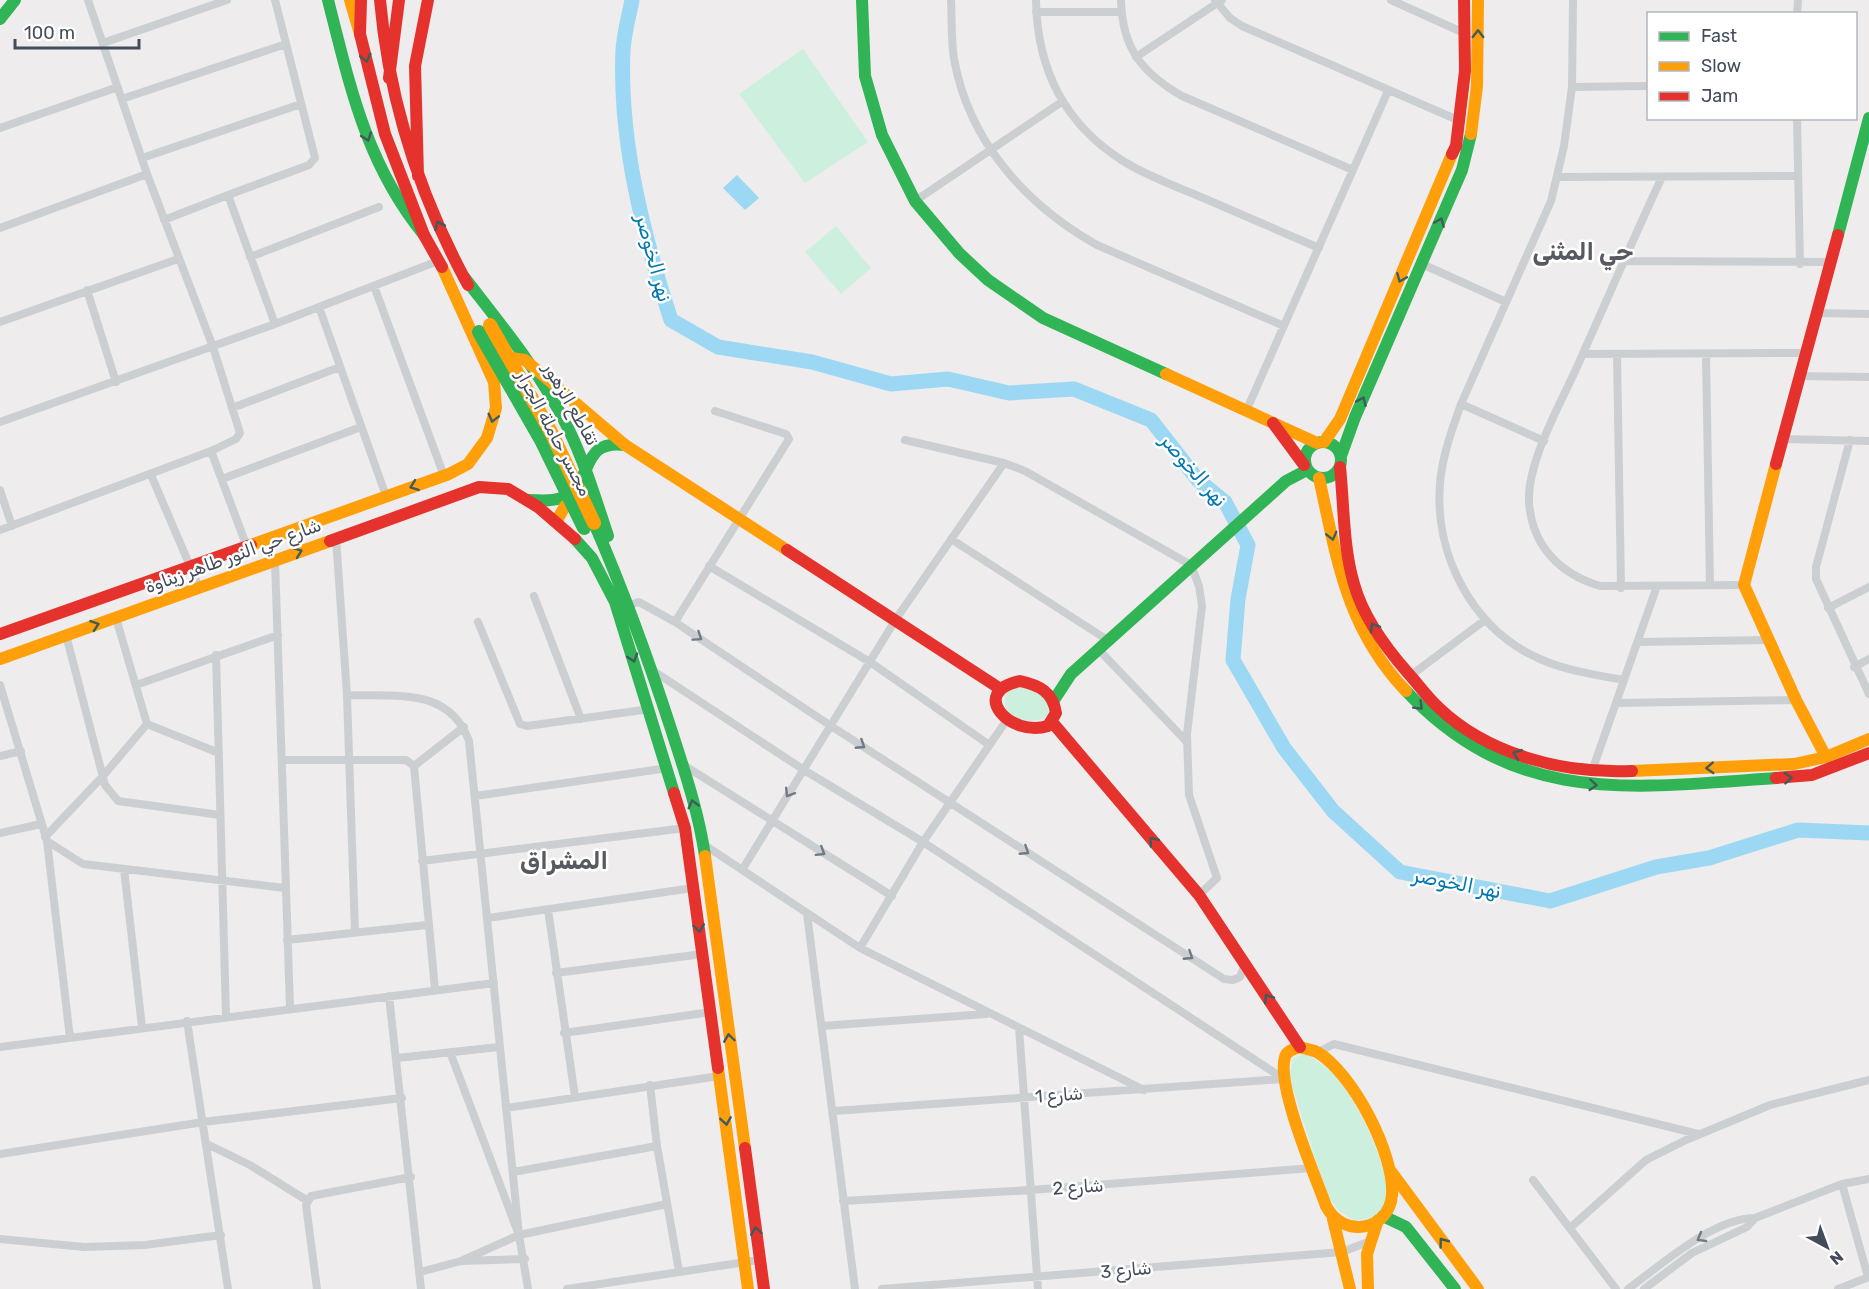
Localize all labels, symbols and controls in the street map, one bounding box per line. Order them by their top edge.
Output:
scale bar [15,12,140,50]
legend [1647,12,1857,120]
text: 100 m [24,22,75,44]
text: Fast [1701,25,1737,47]
one-way arrow [1472,29,1484,38]
one-way arrow [359,53,372,63]
text: Slow [1701,55,1741,77]
text: Jam [1701,85,1738,107]
one-way arrow [359,131,372,142]
water label: نهر الخوصر [631,211,677,304]
one-way arrow [1433,218,1445,229]
one-way arrow [434,220,446,231]
district label: حي المثنى [1532,238,1634,271]
one-way arrow [1397,272,1409,283]
street label: تقاطع الزهور [536,358,604,451]
street label: مجسر حاملة الجرار [511,365,597,500]
one-way arrow [1354,396,1366,407]
one-way arrow [488,413,501,423]
water label: نهر الخوصر [1155,428,1232,512]
one-way arrow [409,479,420,492]
street label: شارع حي النور طاهر زيناوة [142,514,325,600]
one-way arrow [1325,530,1338,540]
one-way arrow [292,547,303,560]
one-way arrow [89,620,100,633]
one-way arrow [1370,623,1382,634]
one-way arrow [692,630,703,641]
one-way arrow [626,652,639,663]
one-way arrow [1412,699,1423,709]
one-way arrow [855,738,865,750]
one-way arrow [1513,749,1524,761]
one-way arrow [1706,762,1715,775]
one-way arrow [1783,772,1792,785]
one-way arrow [1588,778,1597,791]
one-way arrow [785,787,797,797]
one-way arrow [688,799,700,810]
one-way arrow [1150,837,1161,848]
one-way arrow [1018,844,1029,855]
one-way arrow [815,845,826,856]
district label: المشراق [520,847,608,875]
water label: نهر الخوصر [1410,862,1503,903]
one-way arrow [692,923,704,933]
one-way arrow [1183,949,1193,961]
one-way arrow [1264,994,1276,1004]
one-way arrow [724,1033,736,1043]
street label: شارع 1 [1034,1082,1084,1109]
one-way arrow [719,1116,731,1126]
street label: شارع 2 [1052,1174,1104,1201]
north arrow [1797,1217,1857,1277]
one-way arrow [750,1227,762,1236]
one-way arrow [1696,1231,1707,1242]
one-way arrow [1439,1238,1450,1249]
text: N [1826,1247,1847,1269]
street label: شارع 3 [1100,1257,1153,1284]

